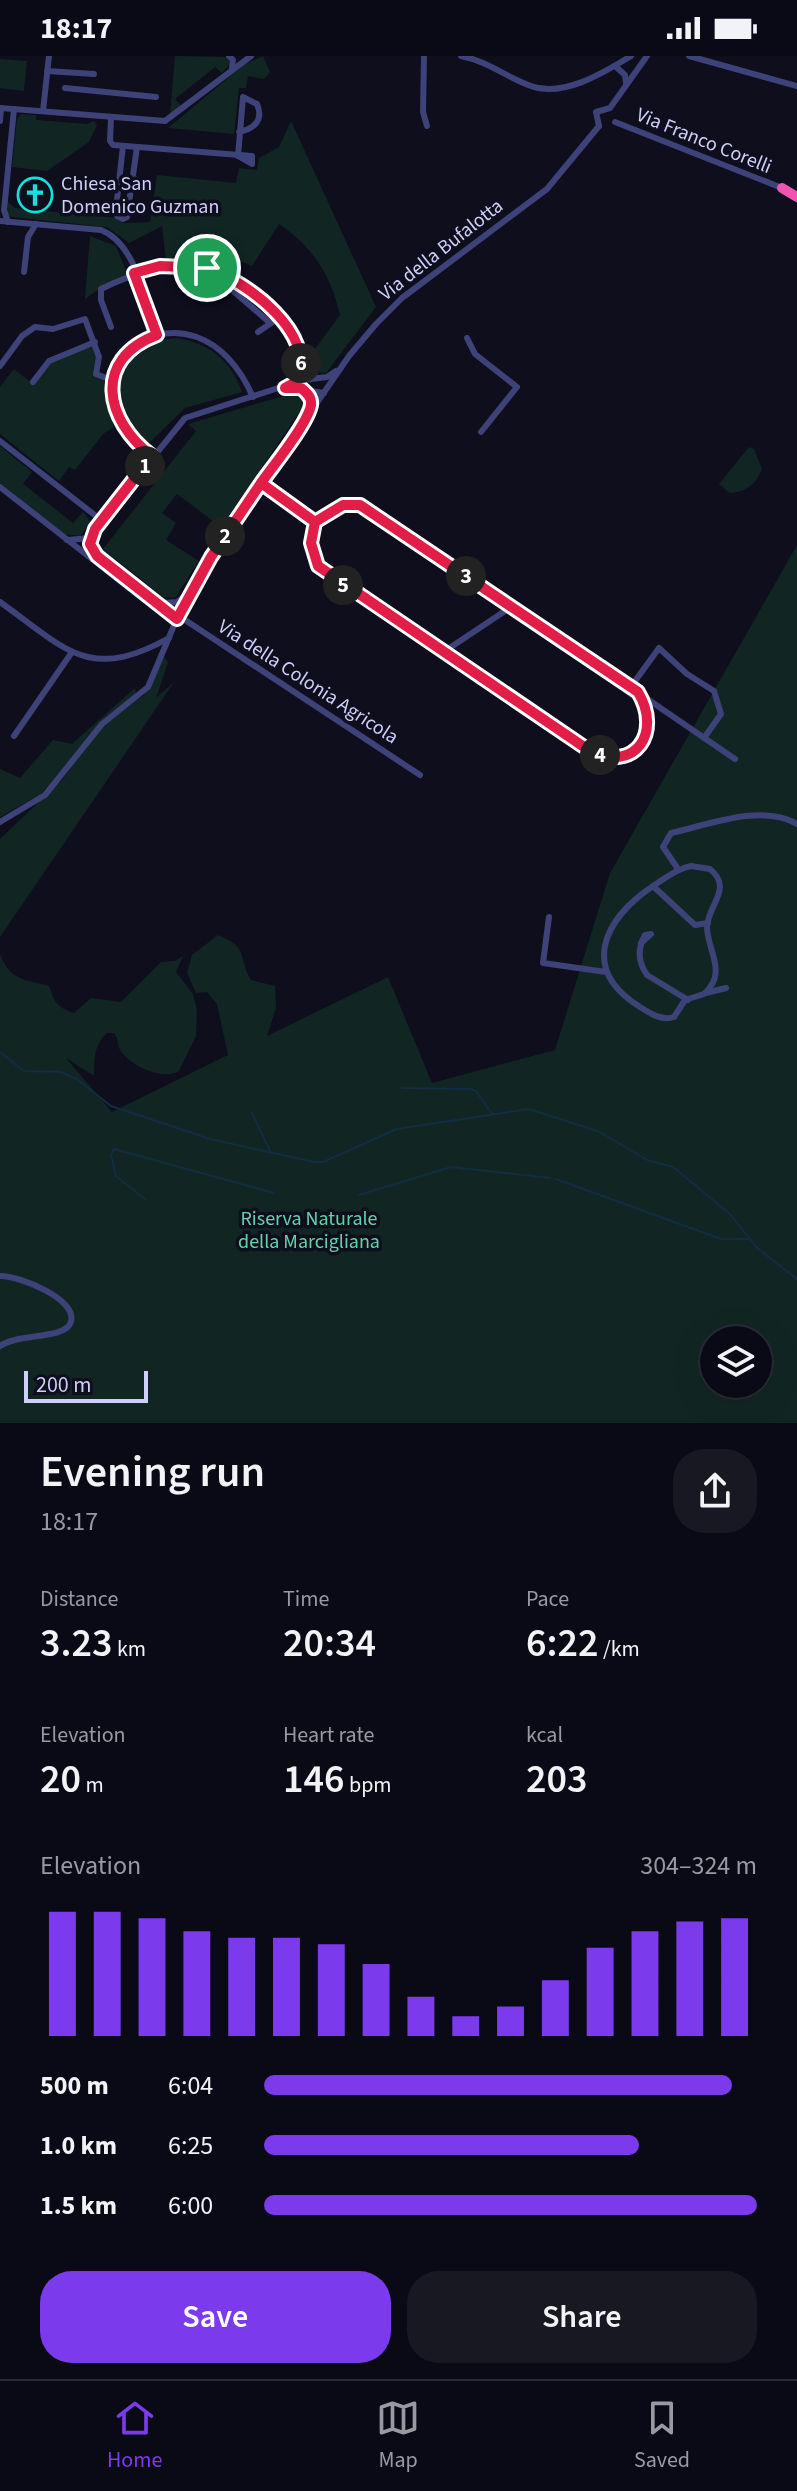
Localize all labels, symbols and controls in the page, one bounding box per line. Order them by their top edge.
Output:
text: 18:17 [40,7,112,50]
street label: Via Franco Corelli [632,101,776,181]
place label: Chiesa San Domenico Guzman [61,170,219,221]
church icon: Chiesa San Domenico Guzman [16,176,54,214]
street label: Via della Bufalotta [373,192,509,308]
pin [173,234,241,302]
icon: arrive [185,246,229,290]
pin: 6 [281,343,321,383]
text: 6 [295,347,307,379]
pin: 1 [125,446,165,486]
text: 1 [139,450,151,482]
pin: 2 [205,516,245,556]
text: 2 [219,520,231,552]
pin: 3 [446,556,486,596]
text: 3 [460,560,472,592]
pin: 5 [323,565,363,605]
text: 5 [337,569,349,601]
street label: Via della Colonia Agricola [212,613,404,751]
pin: 4 [580,735,620,775]
text: 4 [594,739,606,771]
park label: Riserva Naturale della Marcigliana [238,1205,380,1256]
map controls [700,1326,772,1398]
button: layers [700,1326,772,1398]
scale bar [24,1367,148,1403]
text: 200 m [36,1369,91,1401]
text: Evening run [40,1441,265,1504]
button: share [673,1449,757,1533]
text: 18:17 [40,1503,98,1540]
text: Distance [40,1583,118,1615]
text: Time [283,1583,329,1615]
text: Pace [526,1583,569,1615]
text: 3.23 [40,1615,113,1672]
text: 20:34 [283,1615,376,1672]
text: 6:22 [526,1615,599,1672]
text: km [113,1633,146,1665]
text: /km [599,1633,640,1665]
text: Elevation [40,1719,126,1751]
text: Heart rate [283,1719,374,1751]
text: kcal [526,1719,563,1751]
text: 20 [40,1751,81,1808]
text: 146 [283,1751,345,1808]
text: 203 [526,1751,588,1808]
text: m [81,1769,104,1801]
text: bpm [345,1769,392,1801]
text: Elevation [40,1847,141,1884]
text: 304–324 m [640,1847,757,1884]
text: 500 m [40,2067,109,2104]
text: 6:04 [168,2067,213,2104]
text: 1.0 km [40,2127,117,2164]
text: 6:25 [168,2127,213,2164]
text: 1.5 km [40,2187,117,2224]
text: 6:00 [168,2187,213,2224]
button: Save [40,2271,391,2363]
button: Share [407,2271,757,2363]
tab: Home [107,2396,162,2476]
tab: Map [376,2396,420,2476]
tab: Saved [634,2396,690,2476]

